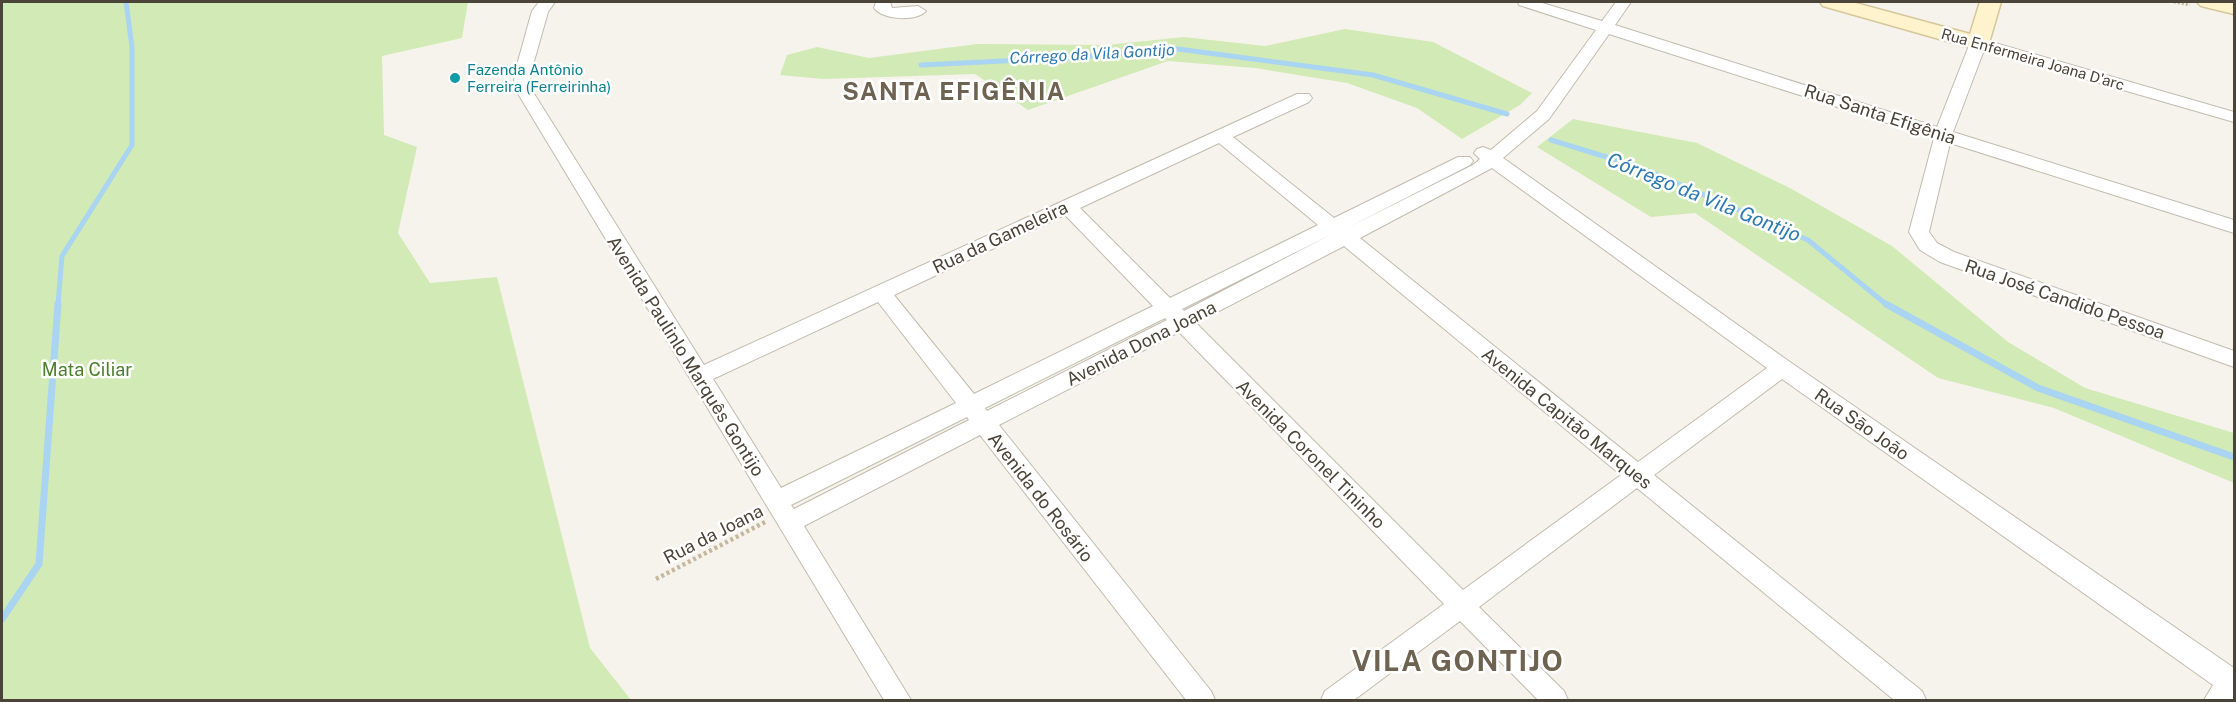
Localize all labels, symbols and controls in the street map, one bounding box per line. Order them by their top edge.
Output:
street label: Rua Enfermeira Joana D'arc [1939,25,2127,93]
water label: Córrego da Vila Gontijo [1009,40,1175,68]
place label: Fazenda Antônio Ferreira (Ferreirinha) [467,61,611,95]
marker: Fazenda Antônio Ferreira (Ferreirinha) [448,71,462,85]
district label: SANTA EFIGÊNIA [842,77,1066,105]
street label: Rua Santa Efigênia [1802,80,1958,148]
water label: Córrego da Vila Gontijo [1604,147,1804,247]
street label: Rua da Gameleira [929,196,1071,278]
street label: Avenida Paulinlo Marquês Gontijo [603,232,769,480]
street label: Rua José Candido Pessoa [1962,255,2168,343]
street label: Avenida Dona Joana [1063,296,1219,390]
street label: Avenida Capitão Marques [1478,343,1656,493]
park label: Mata Ciliar [42,359,132,380]
street label: Avenida Coronel Tininho [1232,375,1390,533]
street label: Rua São João [1811,384,1913,464]
street label: Avenida do Rosário [984,428,1098,566]
street label: Rua da Joana [660,500,766,568]
district label: VILA GONTIJO [1352,644,1564,677]

